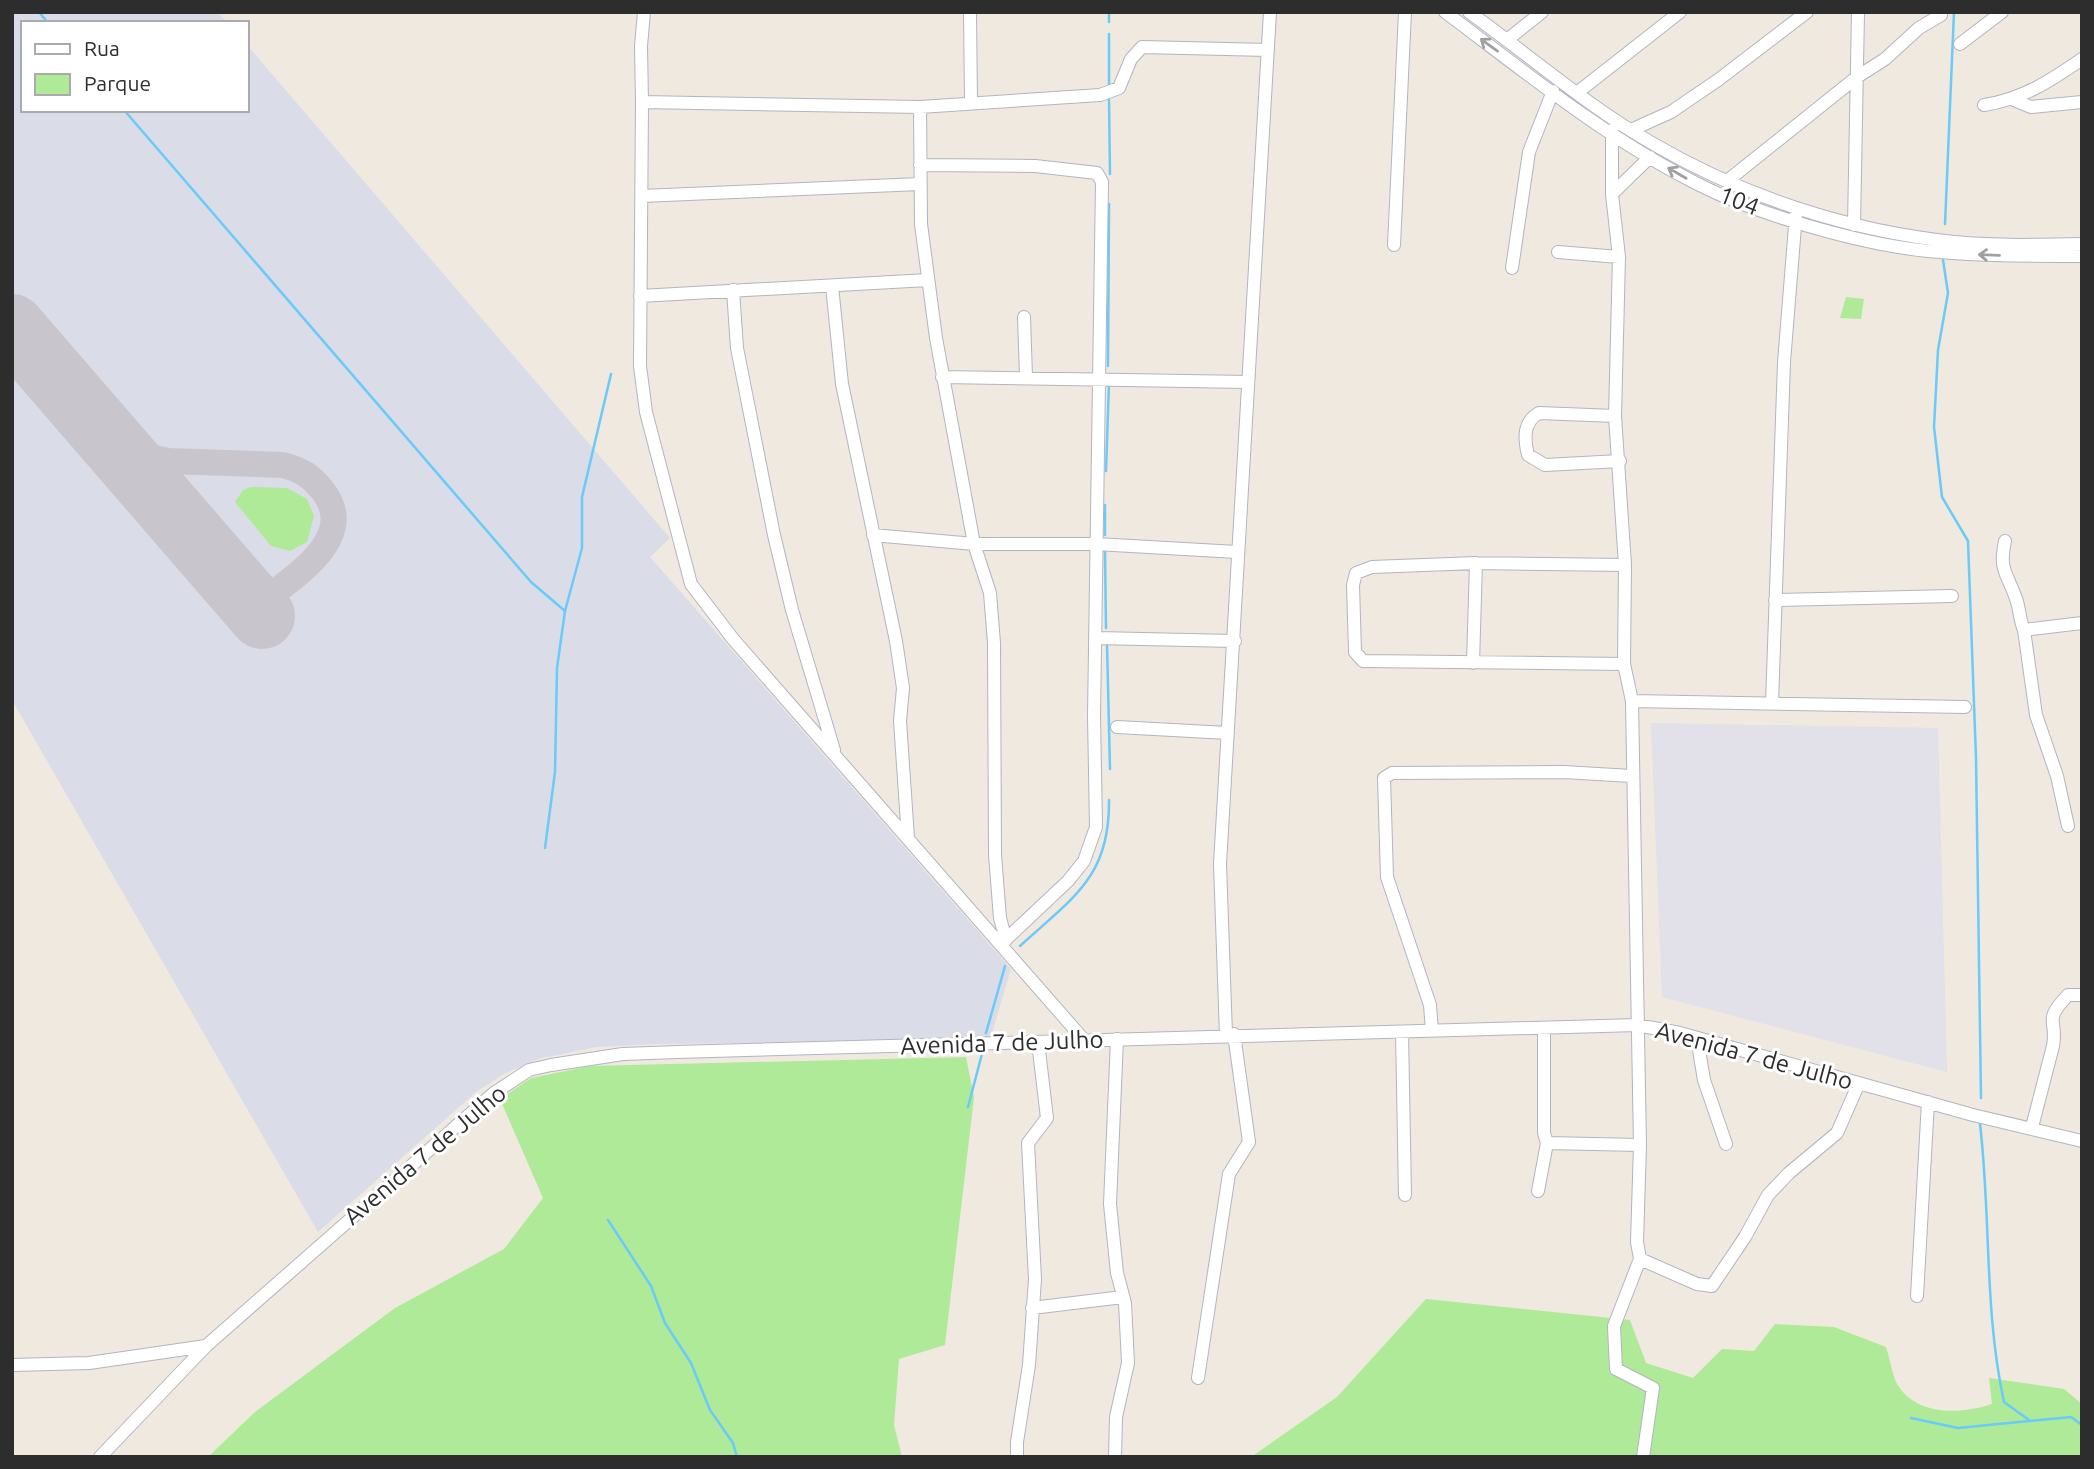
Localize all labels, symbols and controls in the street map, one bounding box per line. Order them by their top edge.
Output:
legend [21,21,248,112]
text: Rua [84,36,120,60]
one-way arrow [1480,37,1499,52]
text: Parque [84,71,151,95]
one-way arrow [1667,166,1687,180]
street label: 104 [1715,181,1763,220]
one-way arrow [1978,248,2001,262]
street label: Avenida 7 de Julho [1653,1016,1856,1095]
street label: Avenida 7 de Julho [900,1025,1104,1060]
street label: Avenida 7 de Julho [338,1079,511,1230]

